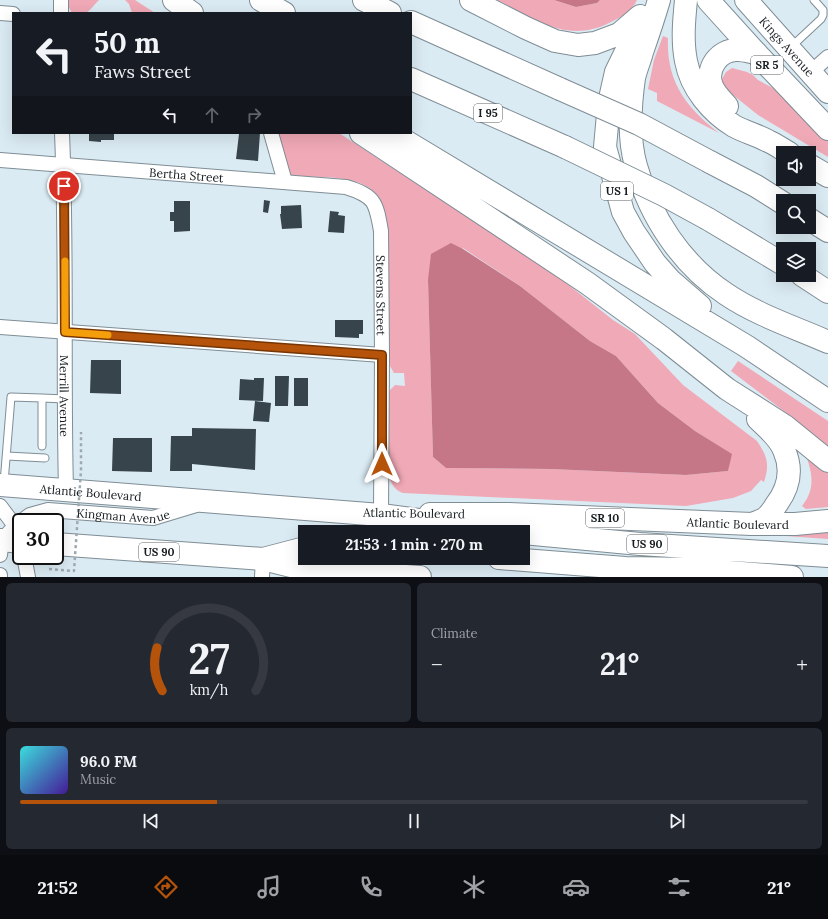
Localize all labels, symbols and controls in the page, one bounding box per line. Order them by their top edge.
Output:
street label: Kings Avenue [757,13,818,80]
text: 50 m [94,25,160,61]
icon: left [28,28,80,80]
road number: SR 5 [751,56,783,74]
text: Faws Street [94,60,191,83]
icon: left [159,104,181,126]
icon: ahead [201,104,223,126]
icon: right [243,104,265,126]
road number: I 95 [474,104,502,122]
map controls [776,146,816,282]
button: sound [776,146,816,186]
street label: Bertha Street [149,164,225,185]
pin [47,169,81,203]
icon: arrive [53,175,75,197]
road number: US 1 [601,182,633,200]
button: search [776,194,816,234]
button: layers [776,242,816,282]
street label: Stevens Street [374,255,389,336]
street label: Merrill Avenue [57,355,73,437]
position arrow [361,443,403,485]
street label: Atlantic Boulevard [38,481,142,504]
street label: Kingman Avenue [76,505,172,526]
street label: Atlantic Boulevard [362,505,465,521]
road number: SR 10 [586,509,624,527]
speed limit sign: 30 [12,513,64,565]
street label: Atlantic Boulevard [685,514,789,532]
text: 21:53 · 1 min · 270 m [345,535,483,554]
road number: US 90 [627,535,667,553]
road number: US 90 [139,543,179,561]
text: Climate [431,625,478,642]
text: 27 [188,631,229,684]
text: 21° [600,645,639,683]
text: − [431,650,443,678]
text: + [796,650,808,678]
text: km/h [189,680,228,699]
text: 96.0 FM [80,752,137,771]
text: Music [80,771,116,788]
icon: previous [140,810,162,832]
icon: pause [403,810,425,832]
icon: next [666,810,688,832]
icon: directions [152,873,180,901]
icon: music [255,873,283,901]
icon: phone [357,873,385,901]
icon: climate [460,873,488,901]
icon: car [562,873,590,901]
icon: filters [665,873,693,901]
text: 21:52 [37,876,78,899]
text: 21° [767,876,791,899]

